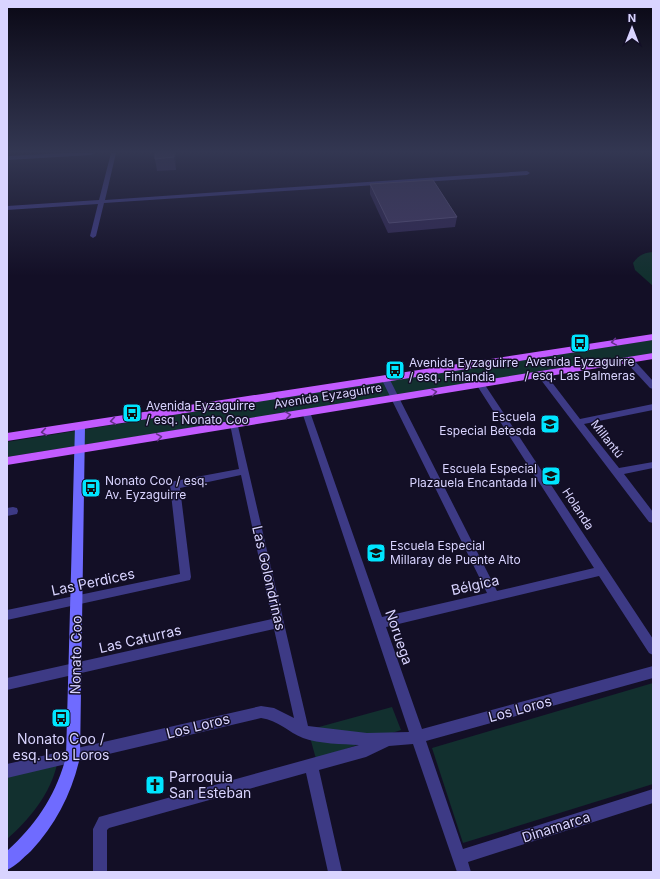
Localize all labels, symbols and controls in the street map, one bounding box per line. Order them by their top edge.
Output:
north arrow [612,8,652,48]
text: N [628,11,636,25]
bus stop icon: Avenida Eyzaguirre / esq. Las Palmeras [569,332,591,354]
one-way arrow [611,337,617,346]
place label: Avenida Eyzaguirre / esq. Las Palmeras [525,354,635,383]
place label: Avenida Eyzaguirre / esq. Finlandia [409,355,518,384]
bus stop icon: Avenida Eyzaguirre / esq. Finlandia [384,359,406,381]
street label: Avenida Eyzaguirre [273,380,383,411]
one-way arrow [431,388,437,396]
place label: Avenida Eyzaguirre / esq. Nonato Coo [146,398,255,427]
bus stop icon: Avenida Eyzaguirre / esq. Nonato Coo [121,402,143,424]
place label: Escuela Especial Betesda [439,409,536,438]
one-way arrow [285,412,291,420]
school or university icon: Escuela Especial Betesda [539,413,561,435]
one-way arrow [109,416,116,425]
street label: Millantú [588,417,627,461]
one-way arrow [41,427,47,436]
one-way arrow [156,433,162,441]
place label: Escuela Especial Plazauela Encantada II [409,461,537,490]
school or university icon: Escuela Especial Plazauela Encantada II [540,465,562,487]
place label: Nonato Coo / esq. Av. Eyzaguirre [105,473,208,502]
bus stop icon: Nonato Coo / esq. Av. Eyzaguirre [80,477,102,499]
street label: Holanda [559,485,597,532]
street label: Las Golondrinas [249,524,290,632]
place label: Escuela Especial Millaray de Puente Alto [390,538,521,567]
school or university icon: Escuela Especial Millaray de Puente Alto [365,542,387,564]
street label: Las Perdices [50,564,136,599]
street label: Bélgica [449,571,501,598]
street label: Noruega [382,607,417,667]
street label: Nonato Coo [66,615,85,695]
street label: Las Caturras [97,621,183,656]
street label: Los Loros [486,692,553,725]
bus stop icon: Nonato Coo / esq. Los Loros [50,707,72,729]
street label: Los Loros [164,709,231,742]
place label: Nonato Coo / esq. Los Loros [13,730,109,763]
place label: Parroquia San Esteban [169,768,251,801]
church icon: Parroquia San Esteban [144,774,166,796]
street label: Dinamarca [520,808,592,846]

